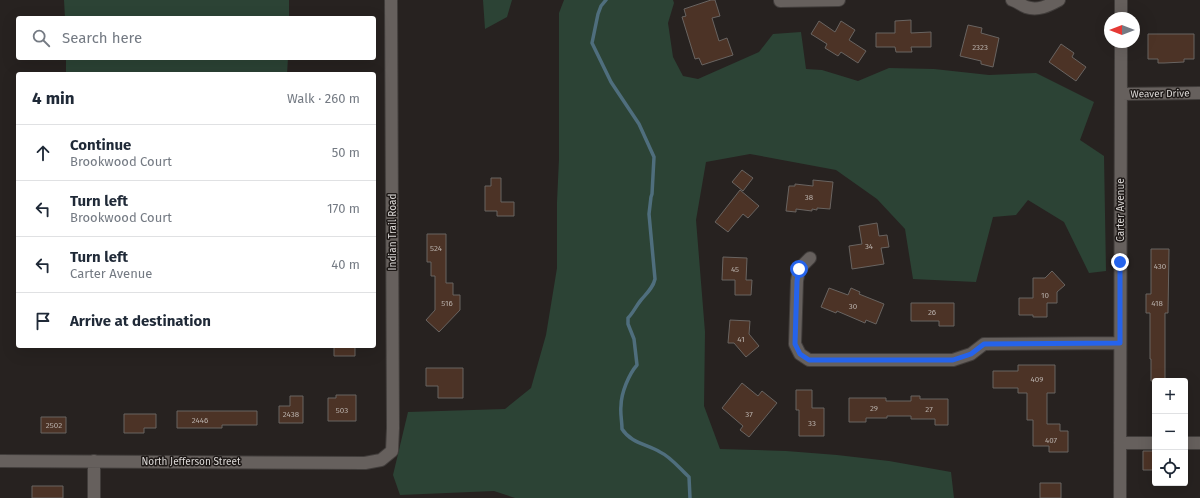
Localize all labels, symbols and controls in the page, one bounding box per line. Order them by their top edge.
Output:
north arrow [1104,12,1140,48]
search box [16,16,376,60]
icon: search [30,27,52,49]
text: Search here [62,29,142,47]
house number: 2323 [972,43,988,52]
street label: Weaver Drive [1130,87,1190,101]
text: 4 min [32,88,75,109]
text: Walk · 260 m [287,91,360,106]
text: Continue [70,136,131,154]
icon: ahead [32,142,54,164]
text: 50 m [332,145,360,160]
text: Brookwood Court [70,154,172,169]
street label: Carter Avenue [1115,178,1127,242]
text: Turn left [70,192,128,210]
house number: 38 [805,193,814,202]
street label: Indian Trail Road [387,194,399,270]
icon: left [32,198,54,220]
text: 170 m [327,201,360,216]
text: Brookwood Court [70,210,172,225]
house number: 34 [865,242,874,251]
house number: 524 [430,244,443,253]
text: Turn left [70,248,128,266]
route end [1111,253,1129,271]
icon: left [32,254,54,276]
text: 40 m [331,257,360,272]
route start [790,260,808,278]
house number: 430 [1154,262,1167,271]
house number: 45 [731,265,739,274]
text: Carter Avenue [70,266,152,281]
house number: 10 [1041,291,1049,300]
house number: 516 [441,299,453,308]
house number: 418 [1151,299,1163,308]
house number: 30 [849,302,858,311]
house number: 26 [928,308,936,317]
icon: arrive [32,310,54,332]
text: Arrive at destination [70,312,211,330]
house number: 41 [737,335,745,344]
house number: 409 [1031,375,1043,384]
map controls [1152,378,1188,486]
button: + [1152,378,1188,414]
house number: 29 [870,404,878,413]
house number: 27 [925,405,933,414]
house number: 503 [336,406,348,415]
house number: 2438 [283,410,300,419]
house number: 37 [745,410,753,419]
button: − [1152,414,1188,450]
house number: 2446 [192,416,208,425]
house number: 33 [808,419,816,428]
house number: 2502 [46,421,62,430]
house number: 407 [1045,436,1057,445]
button: locate [1152,450,1188,486]
street label: North Jefferson Street [141,456,241,468]

